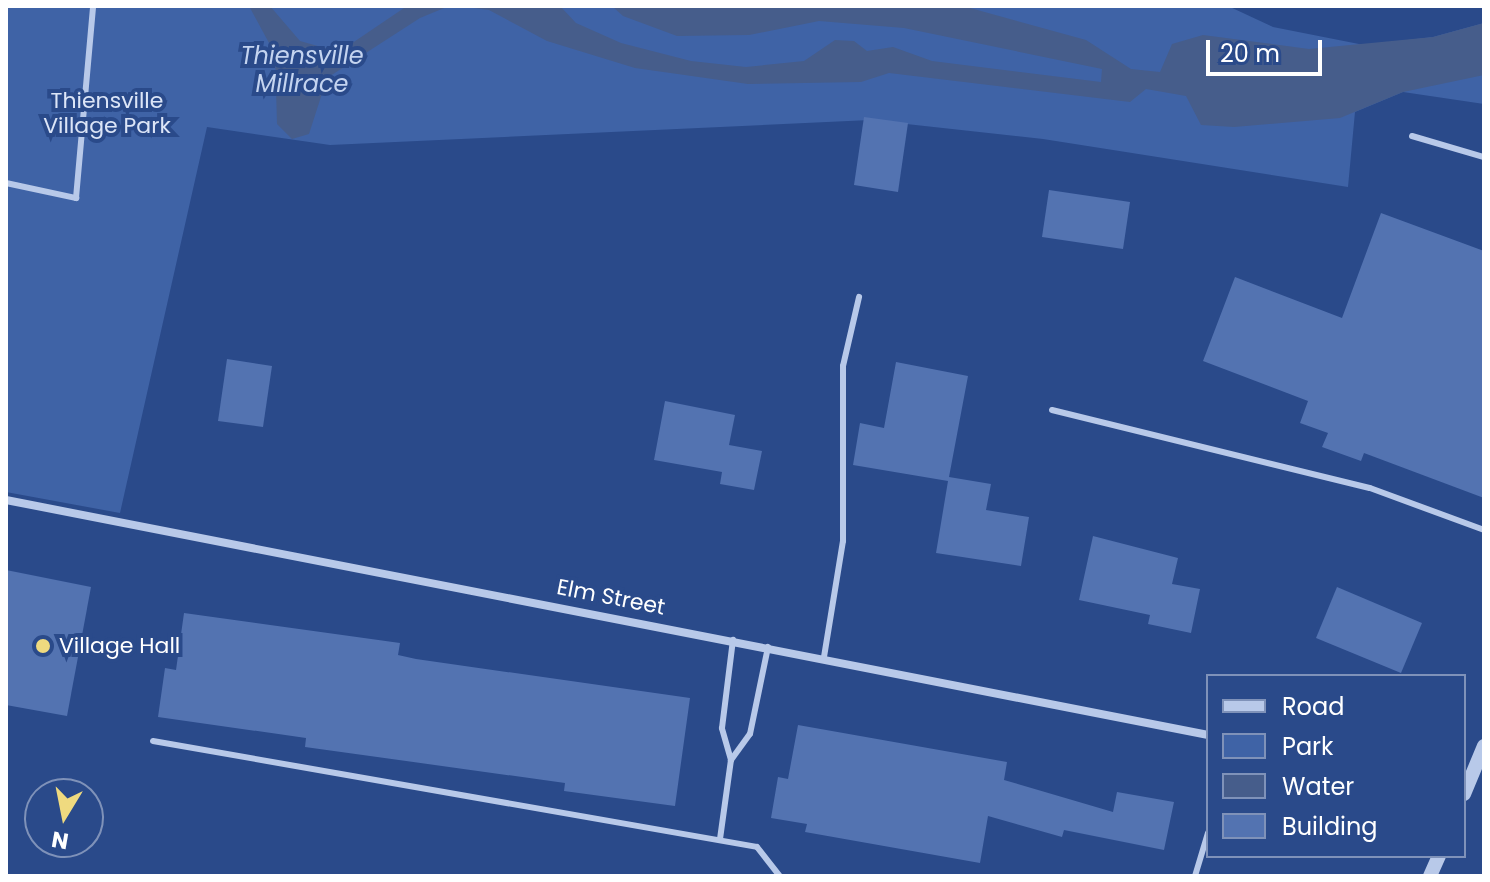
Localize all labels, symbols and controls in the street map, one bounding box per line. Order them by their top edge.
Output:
scale bar [1210,24,1326,74]
text: 20 m [1220,37,1280,70]
water label: Thiensville Millrace [240,42,364,98]
park label: Thiensville Village Park [43,87,171,138]
street label: Elm Street [555,574,667,620]
place label: Village Hall [59,633,180,659]
marker: Village Hall [34,637,52,655]
legend [1206,674,1466,858]
text: Road [1282,690,1344,723]
text: Park [1282,730,1333,763]
text: Water [1282,770,1354,803]
north arrow [24,778,104,858]
text: Building [1282,810,1378,843]
text: N [49,823,71,857]

